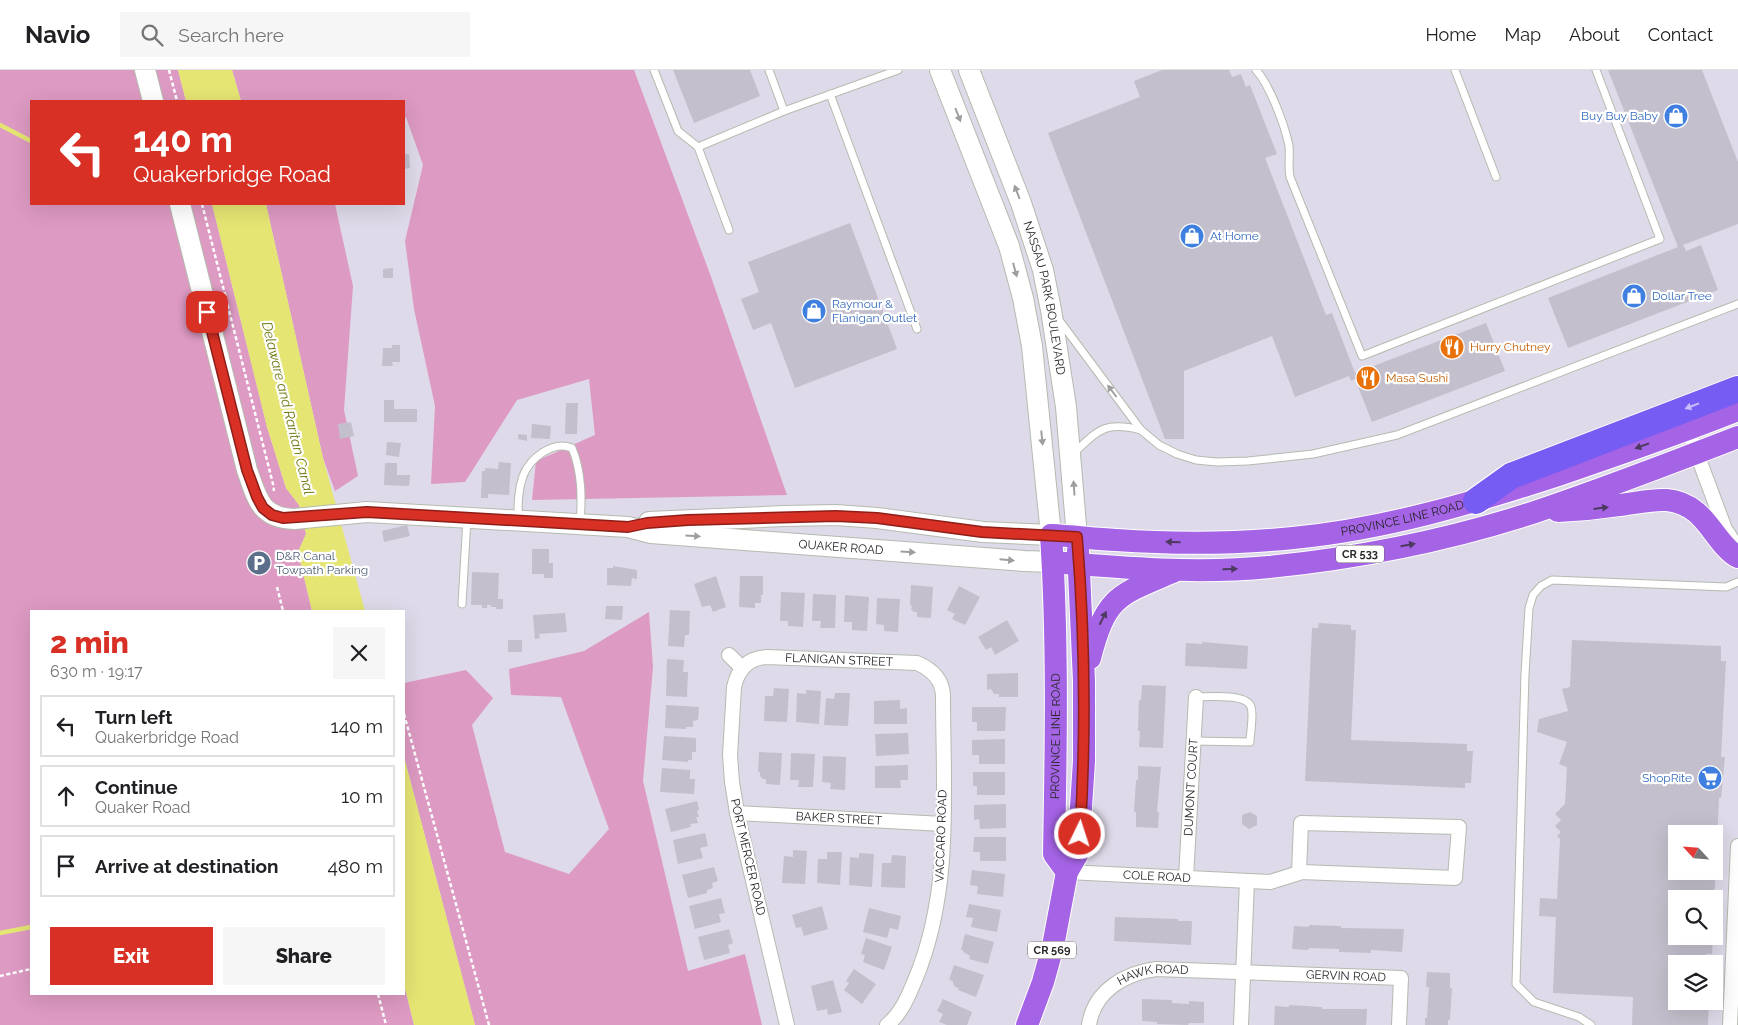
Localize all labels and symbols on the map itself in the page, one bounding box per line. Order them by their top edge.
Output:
shop icon: Buy Buy Baby [1663,103,1689,129]
one-way arrow [955,108,962,123]
place label: Buy Buy Baby [1581,109,1658,123]
one-way arrow [1012,185,1020,200]
street label: NASSAU PARK BOULEVARD [1020,219,1068,376]
shop icon: At Home [1179,223,1205,249]
place label: At Home [1210,229,1259,243]
one-way arrow [1012,263,1020,278]
shop icon: Dollar Tree [1621,283,1647,309]
place label: Dollar Tree [1652,289,1712,303]
pin [186,291,228,333]
place label: Raymour & Flanigan Outlet [832,297,917,325]
shop icon: Raymour & Flanigan Outlet [801,298,827,324]
water label: Delaware and Raritan Canal [259,320,317,497]
restaurant icon: Hurry Chutney [1439,334,1465,360]
place label: Hurry Chutney [1470,340,1551,354]
restaurant icon: Masa Sushi [1355,365,1381,391]
place label: Masa Sushi [1386,371,1448,385]
one-way arrow [1107,384,1117,398]
one-way arrow [1685,403,1700,411]
one-way arrow [1038,431,1046,447]
one-way arrow [1634,442,1649,450]
one-way arrow [1070,480,1078,496]
street label: PROVINCE LINE ROAD [1340,497,1466,539]
one-way arrow [1593,504,1609,512]
one-way arrow [685,532,701,540]
street label: QUAKER ROAD [798,537,884,557]
one-way arrow [1164,538,1180,546]
one-way arrow [1400,541,1416,549]
road number: CR 533 [1336,546,1384,562]
place label: D&R Canal Towpath Parking [276,549,368,577]
one-way arrow [900,549,916,557]
parking icon: D&R Canal Towpath Parking [246,550,272,576]
one-way arrow [1000,556,1016,564]
one-way arrow [1222,564,1238,572]
one-way arrow [1099,611,1107,625]
street label: FLANIGAN STREET [785,651,894,669]
street label: PROVINCE LINE ROAD [1048,673,1063,799]
street label: DUMONT COURT [1181,737,1201,836]
supermarket icon: ShopRite [1697,765,1723,791]
place label: ShopRite [1642,771,1692,785]
street label: VACCARO ROAD [932,789,950,883]
street label: PORT MERCER ROAD [728,797,768,917]
position arrow [1053,807,1105,859]
street label: BAKER STREET [795,809,883,828]
north arrow [1668,825,1722,880]
street label: COLE ROAD [1123,868,1192,885]
road number: CR 569 [1028,942,1076,958]
street label: HAWK ROAD [1115,962,1189,988]
street label: GERVIN ROAD [1306,968,1387,984]

